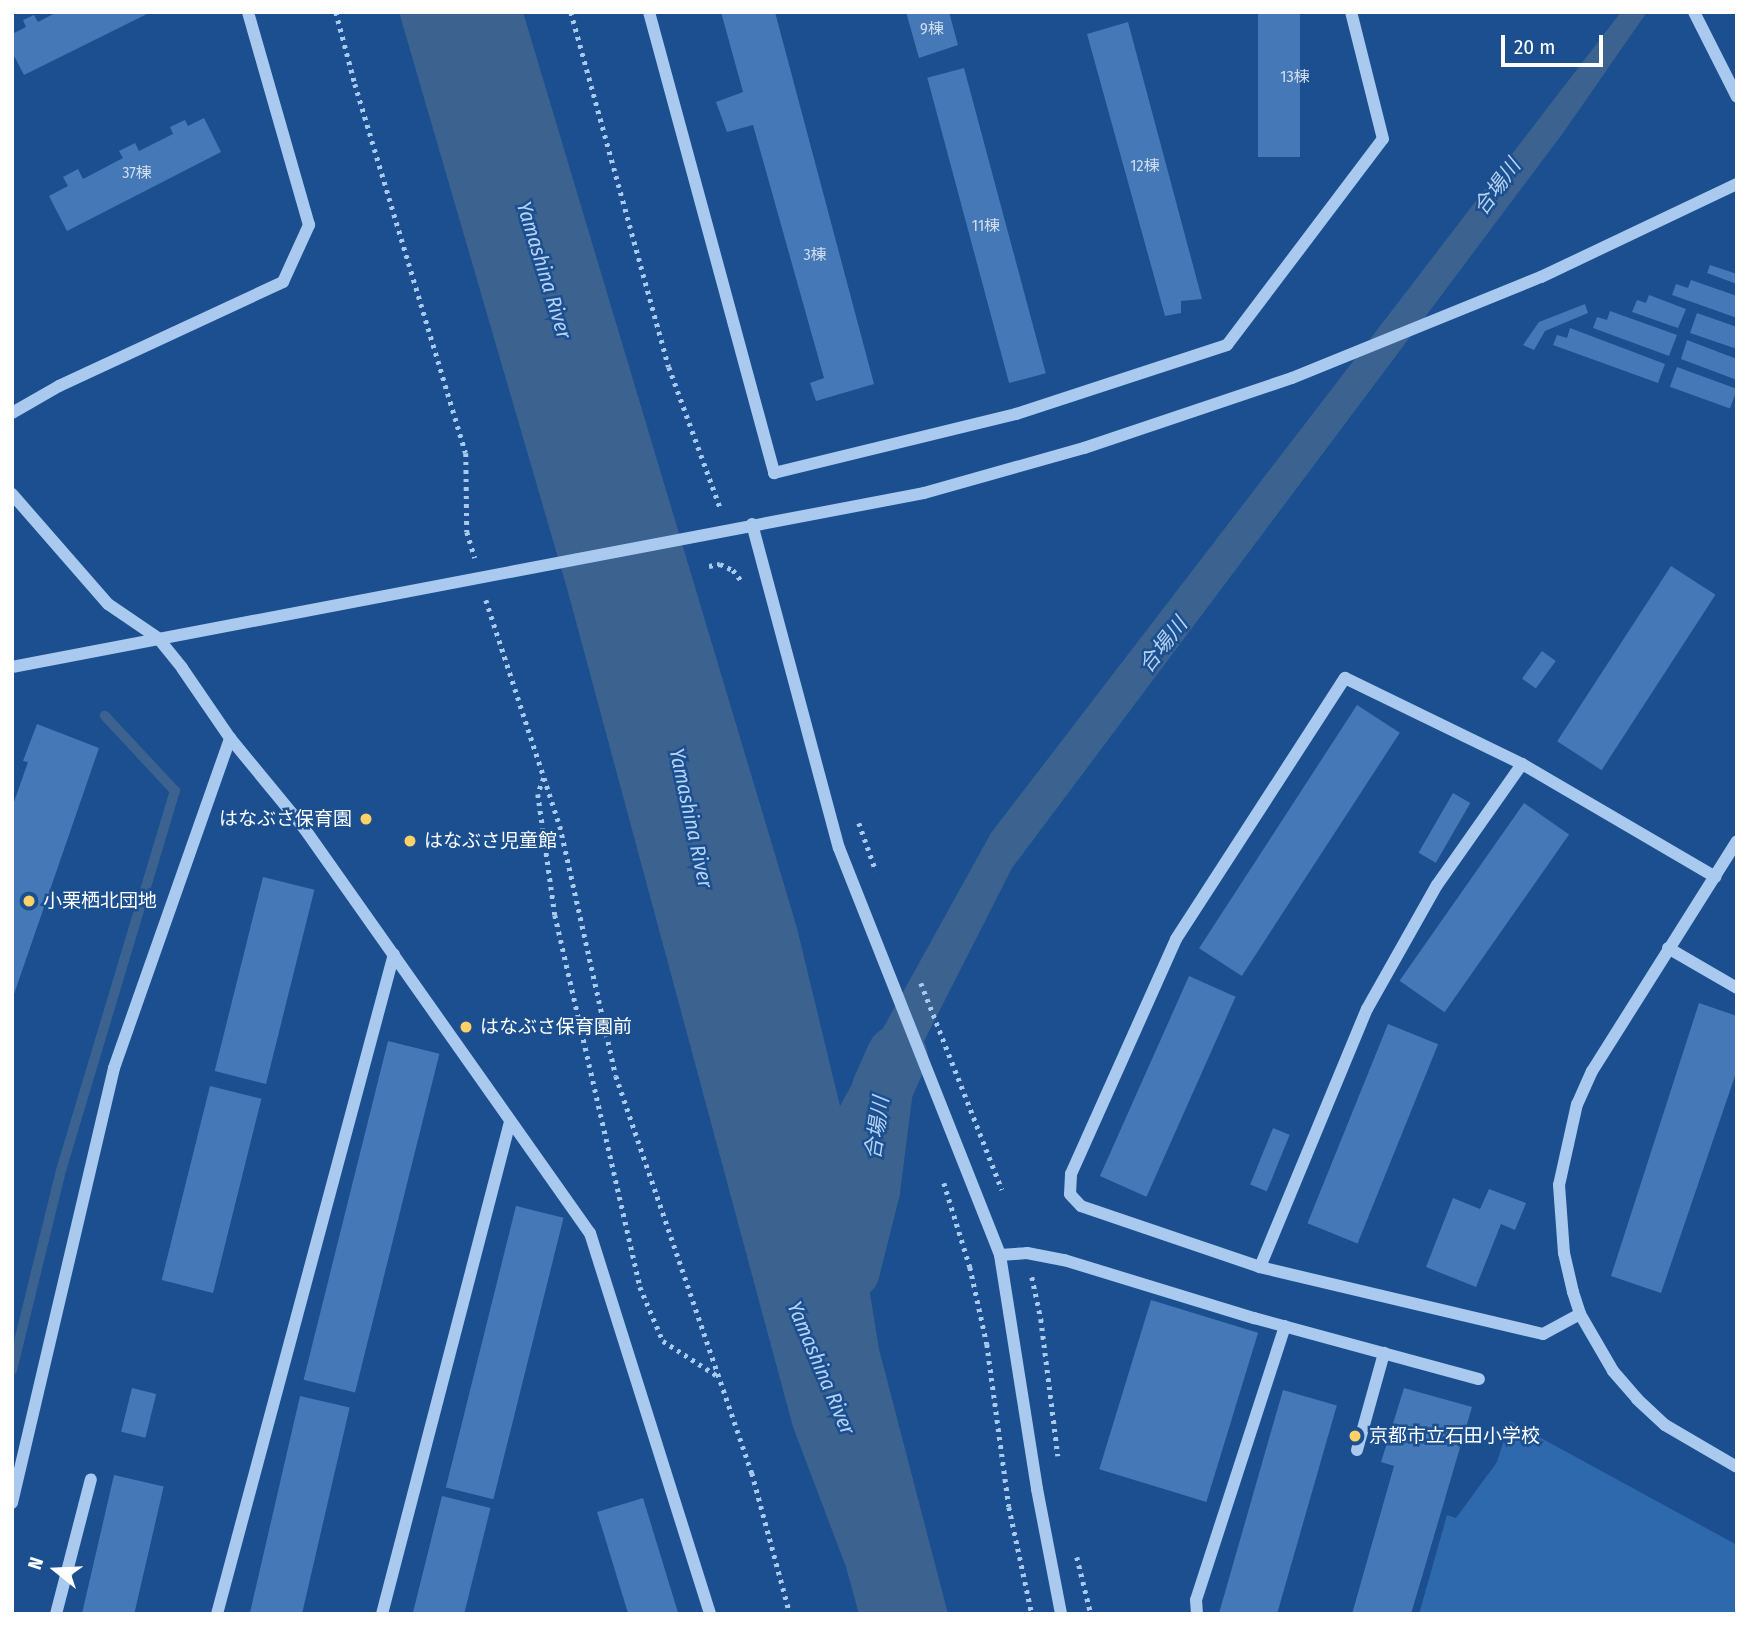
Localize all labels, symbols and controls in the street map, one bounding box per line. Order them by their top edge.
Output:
house number: 9棟 [920,19,944,39]
scale bar [1504,21,1606,65]
text: 20 m [1514,34,1555,60]
house number: 13棟 [1280,67,1310,87]
water label: 合場川 [1468,154,1526,220]
house number: 12棟 [1130,156,1160,176]
house number: 37棟 [122,163,152,183]
water label: Yamashina River [511,198,577,342]
house number: 11棟 [972,216,1000,236]
house number: 3棟 [803,245,827,265]
water label: 合場川 [1134,612,1192,678]
water label: Yamashina River [664,746,718,890]
place label: はなぶさ保育園 [219,808,352,830]
marker: はなぶさ保育園 [358,811,374,827]
place label: はなぶさ児童館 [424,830,557,852]
marker: はなぶさ児童館 [402,833,418,849]
place label: 小栗栖北団地 [43,890,157,912]
marker: 小栗栖北団地 [21,893,37,909]
place label: はなぶさ保育園前 [480,1016,632,1038]
marker: はなぶさ保育園前 [458,1019,474,1035]
water label: 合場川 [860,1095,894,1161]
water label: Yamashina River [782,1298,860,1438]
place label: 京都市立石田小学校 [1369,1425,1540,1447]
marker: 京都市立石田小学校 [1347,1428,1363,1444]
north arrow [21,1535,91,1605]
text: N [23,1554,48,1572]

